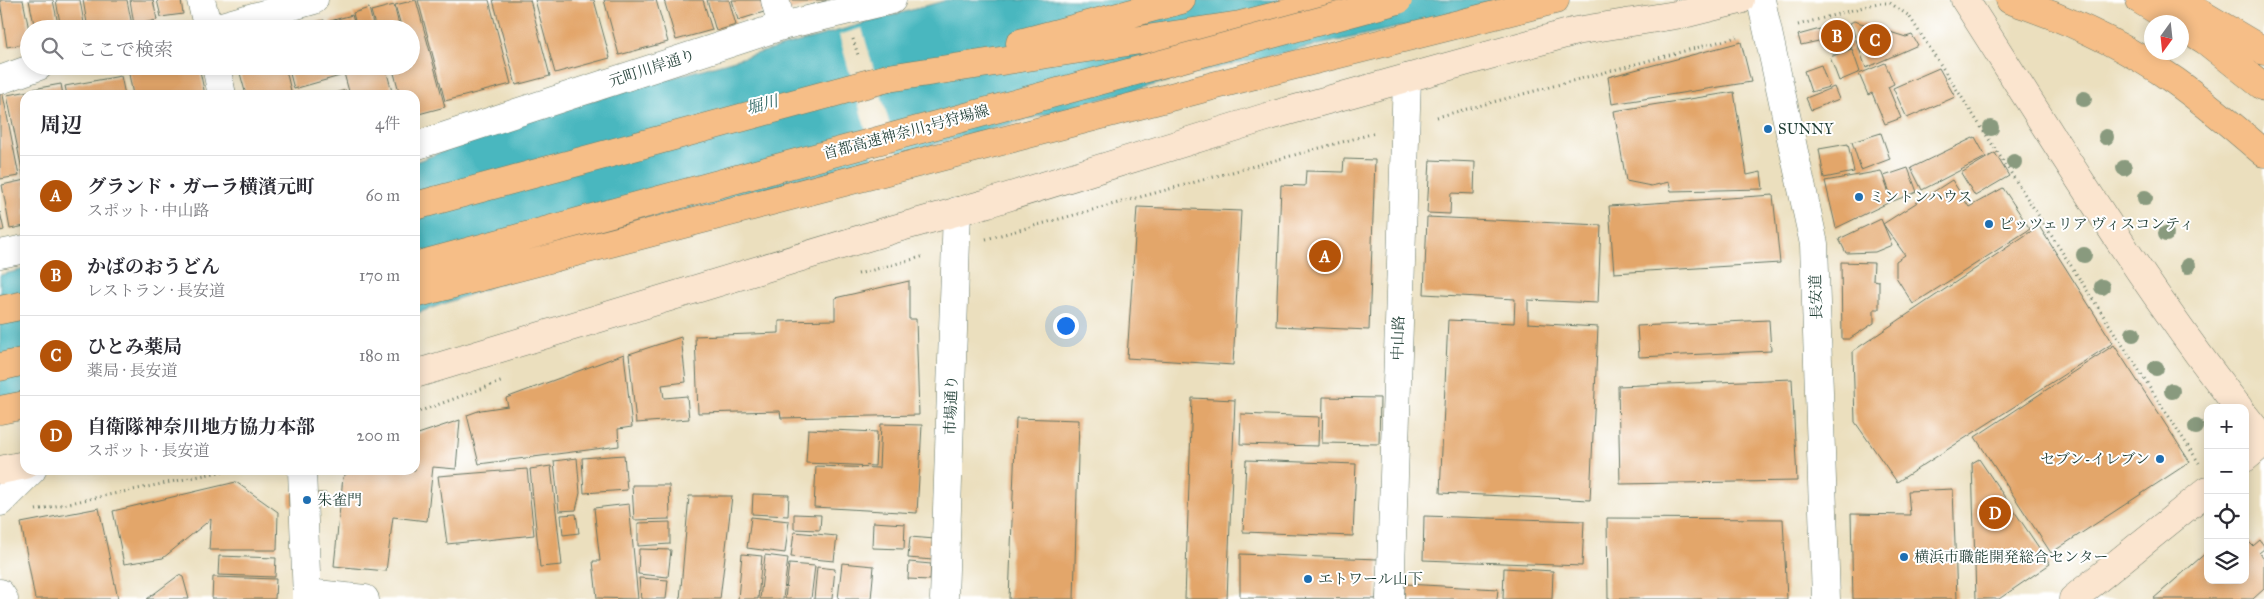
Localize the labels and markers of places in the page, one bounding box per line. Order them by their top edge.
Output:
pin: B [1821,17,1853,55]
pin: C [1859,21,1891,59]
place label: SUNNY [1778,120,1834,138]
marker: SUNNY [1762,123,1774,135]
place label: ミントンハウス [1869,188,1973,206]
marker: ミントンハウス [1853,191,1865,203]
place label: ピッツェリア ヴィスコンティ [1999,215,2194,233]
marker: ピッツェリア ヴィスコンティ [1983,218,1995,230]
pin: A [1309,237,1341,275]
place label: セブン-イレブン [2040,450,2150,468]
marker: セブン-イレブン [2154,453,2166,465]
place label: 朱雀門 [317,491,362,509]
marker: 朱雀門 [301,494,313,506]
pin: D [1979,494,2011,532]
place label: 横浜市職能開発総合センター [1914,548,2108,566]
marker: 横浜市職能開発総合センター [1898,551,1910,563]
place label: エトワール山下 [1318,570,1423,588]
marker: エトワール山下 [1302,573,1314,585]

